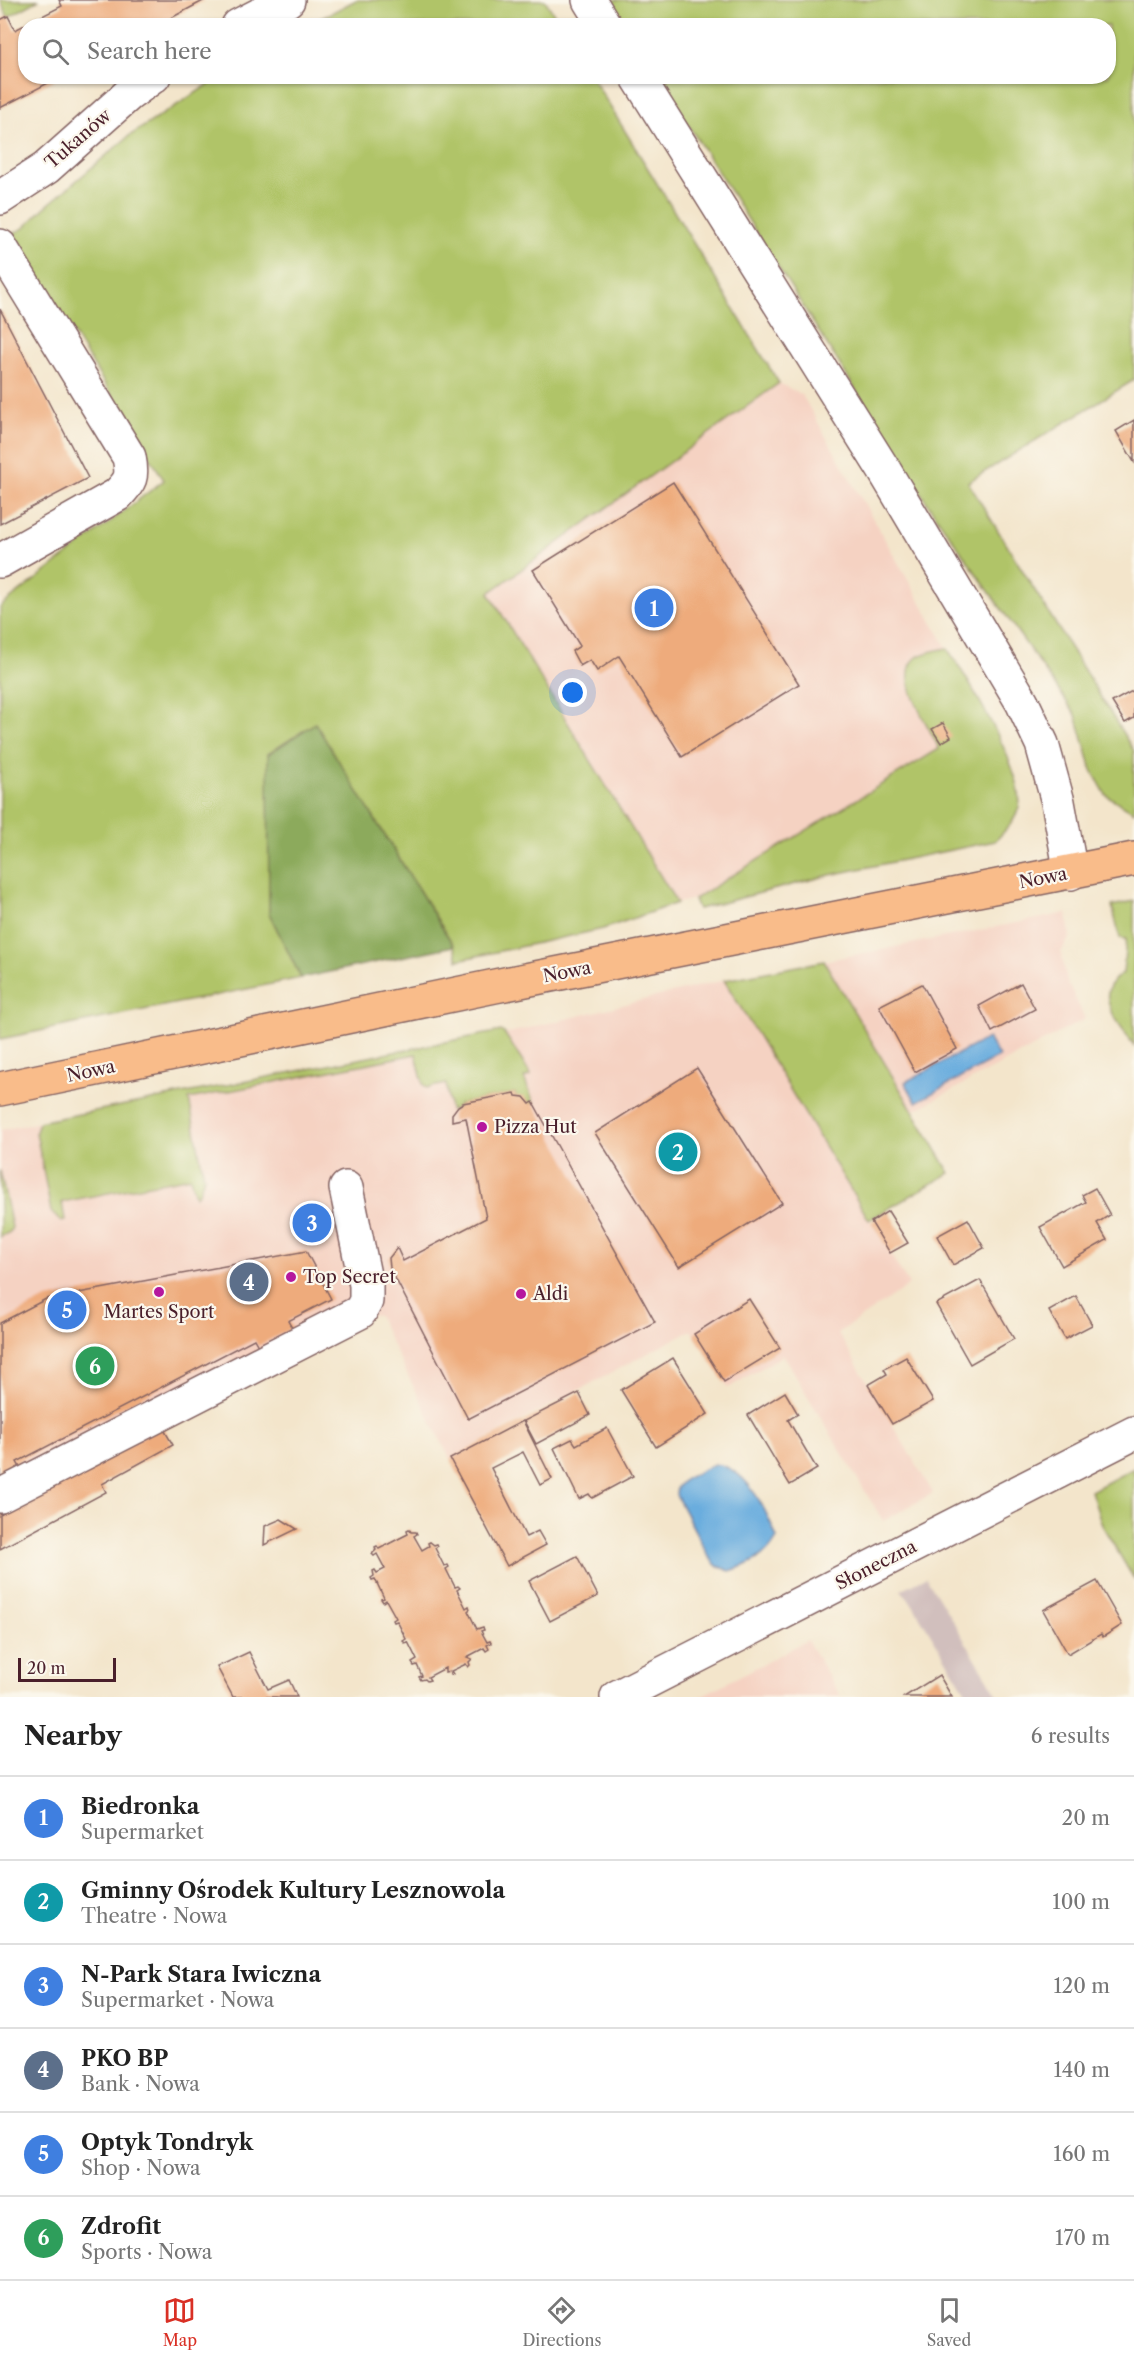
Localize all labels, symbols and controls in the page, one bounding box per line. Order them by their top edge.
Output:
search box [18,18,1116,84]
icon: search [39,35,72,68]
text: Search here [87,38,212,65]
street label: Tukanów [41,104,116,174]
pin: 1 [634,586,674,630]
your location [558,678,587,707]
street label: Nowa [1017,862,1070,893]
street label: Nowa [541,956,594,987]
street label: Nowa [65,1055,118,1087]
place label: Pizza Hut [494,1116,577,1138]
marker: Pizza Hut [475,1120,489,1134]
pin: 2 [658,1130,698,1174]
pin: 3 [292,1200,332,1246]
pin: 4 [230,1260,268,1304]
place label: Top Secret [303,1266,396,1288]
marker: Top Secret [284,1270,298,1284]
place label: Aldi [532,1283,569,1305]
marker: Martes Sport [152,1285,166,1299]
marker: Aldi [514,1287,528,1301]
pin: 5 [48,1288,86,1332]
place label: Martes Sport [104,1301,215,1323]
pin: 6 [76,1344,115,1388]
street label: Słoneczna [832,1535,921,1595]
scale bar [18,1655,116,1682]
text: 20 m [27,1658,66,1678]
text: Nearby [24,1720,122,1752]
text: 6 results [1031,1724,1110,1748]
text: Biedronka [81,1793,200,1820]
text: 1 [39,1806,48,1830]
text: 20 m [1062,1806,1110,1830]
text: Supermarket [81,1820,204,1844]
text: Gminny Ośrodek Kultury Lesznowola [81,1877,505,1904]
text: 2 [38,1890,49,1914]
text: 100 m [1052,1890,1110,1914]
text: Theatre · Nowa [81,1904,227,1928]
text: N-Park Stara Iwiczna [81,1961,321,1988]
text: 3 [38,1974,49,1998]
text: 120 m [1053,1974,1110,1998]
text: Supermarket · Nowa [81,1988,274,2012]
text: PKO BP [81,2045,168,2072]
text: 4 [38,2058,49,2082]
text: 140 m [1053,2058,1110,2082]
text: Bank · Nowa [81,2072,200,2096]
text: Optyk Tondryk [81,2129,253,2156]
text: 5 [38,2142,49,2166]
text: 160 m [1053,2142,1110,2166]
text: Shop · Nowa [81,2156,201,2180]
text: Zdrofit [81,2213,161,2240]
text: 6 [38,2226,49,2250]
text: 170 m [1055,2226,1110,2250]
text: Sports · Nowa [81,2240,212,2264]
tab: Map [163,2294,197,2350]
tab: Directions [522,2294,601,2350]
tab: Saved [927,2294,971,2350]

